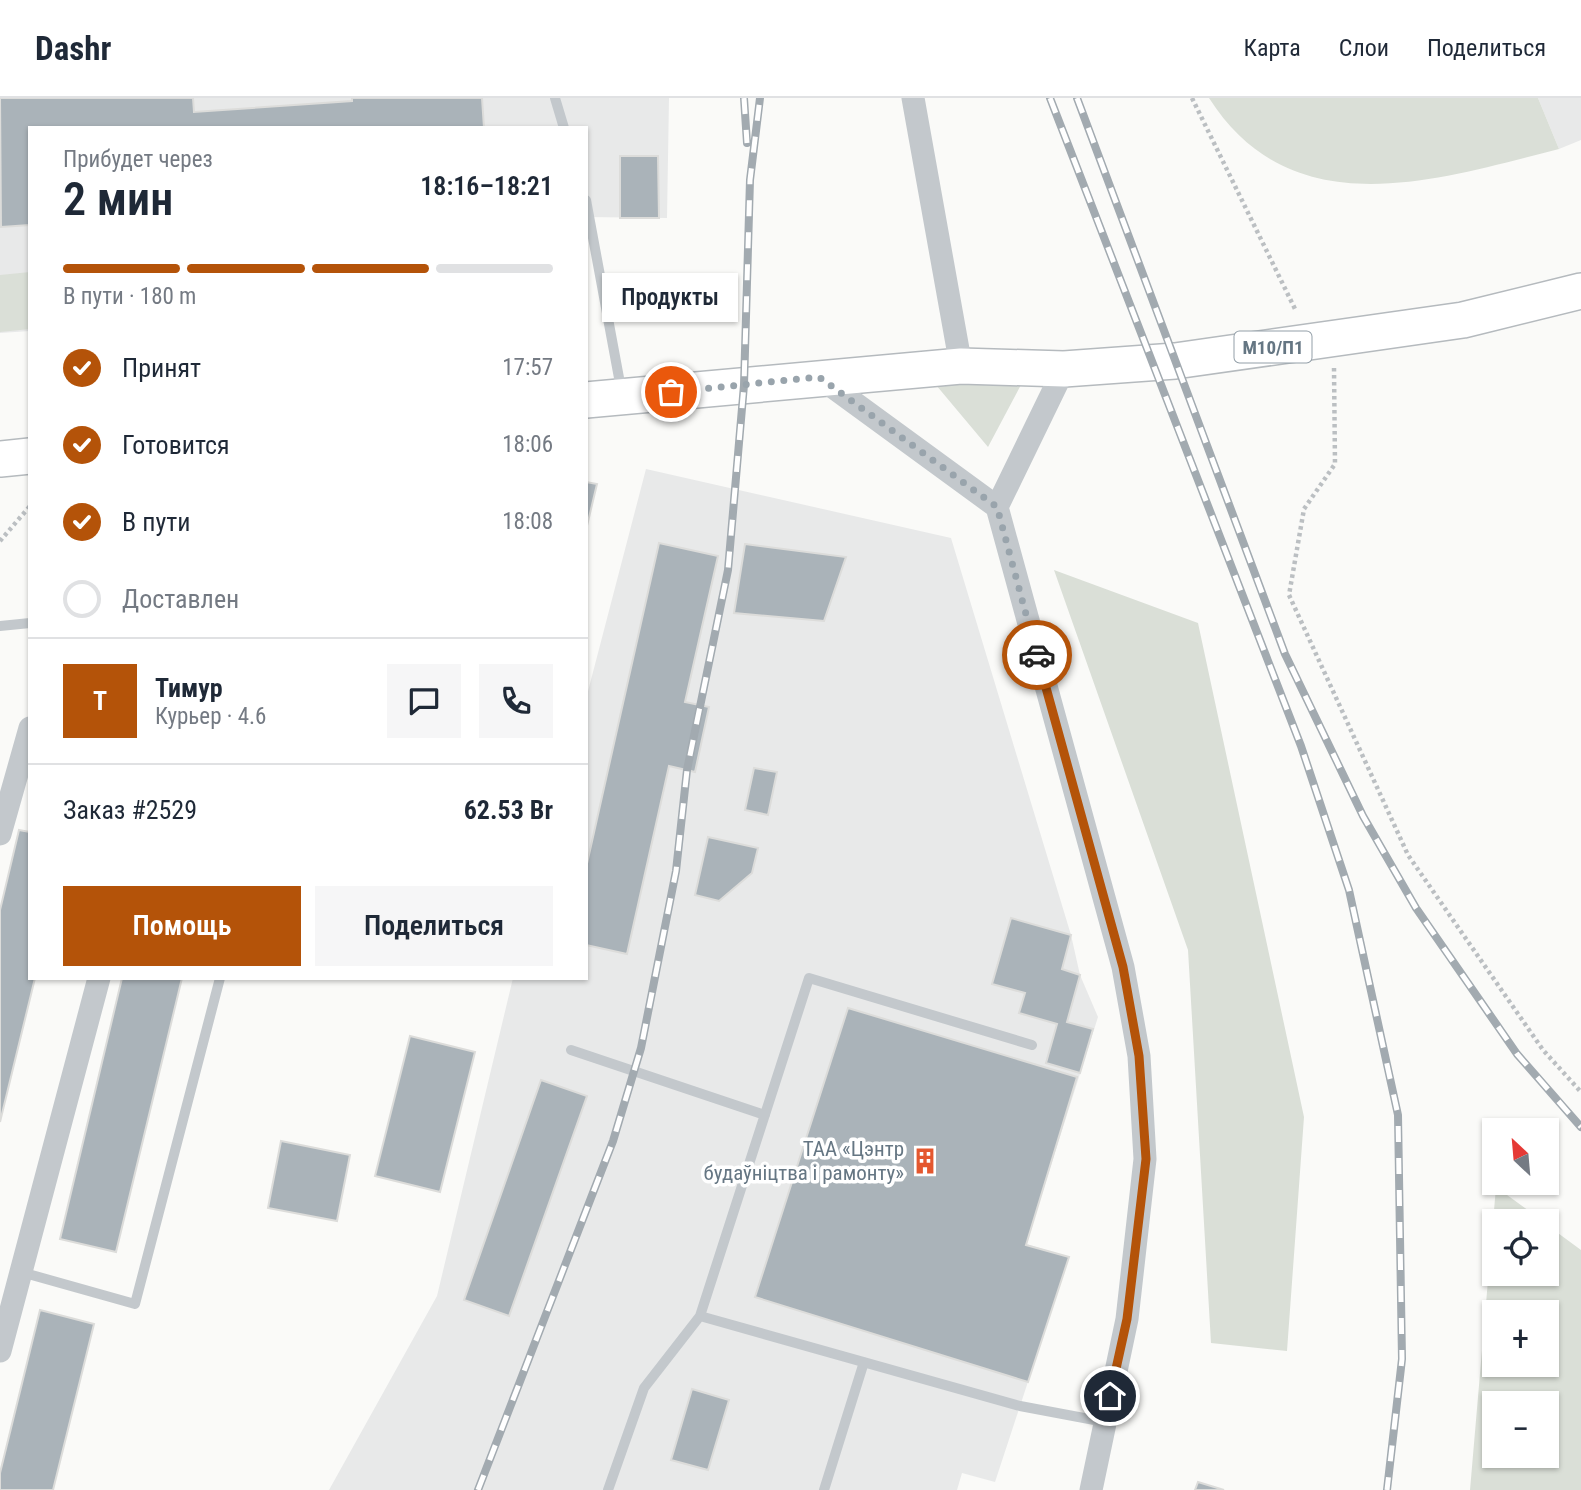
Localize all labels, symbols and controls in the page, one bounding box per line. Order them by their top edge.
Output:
text: Dashr [35,29,111,68]
text: Карта [1243,34,1301,62]
text: Слои [1339,34,1389,62]
text: Поделиться [1427,34,1546,62]
text: Прибудет через [63,146,213,173]
text: 18:16–18:21 [420,171,553,201]
text: 2 мин [63,172,173,226]
callout: Продукты [603,273,739,322]
text: В пути · 180 m [63,283,196,310]
text: Продукты [621,284,719,311]
road number: М10/П1 [1234,331,1312,362]
icon: check [63,349,101,387]
text: Принят [122,353,201,383]
text: 17:57 [502,354,553,381]
pin [641,362,701,422]
icon: bag [652,373,690,411]
icon: check [63,426,101,464]
text: Готовится [122,430,230,460]
text: 18:06 [502,431,553,458]
icon: check [63,503,101,541]
text: В пути [122,507,191,537]
text: 18:08 [502,508,553,535]
text: Доставлен [122,584,239,614]
courier [1002,620,1072,690]
icon: car [1018,636,1056,674]
button: chat [387,664,461,738]
button: phone [479,664,553,738]
text: Тимур [155,673,223,703]
text: Т [93,686,107,716]
text: Курьер · 4.6 [155,703,266,730]
text: Заказ #2529 [63,795,197,825]
text: 62.53 Br [464,795,553,825]
button: Помощь [63,886,301,966]
button: Поделиться [315,886,553,966]
north arrow [1482,1118,1559,1195]
map controls [1482,1118,1559,1468]
place label: ТАА «Цэнтр будаўніцтва і рамонту» [704,1137,904,1185]
building icon: ТАА «Цэнтр будаўніцтва і рамонту» [910,1146,940,1176]
button: locate [1482,1209,1559,1286]
button: + [1482,1300,1559,1377]
pin [1080,1366,1140,1426]
icon: home [1091,1377,1129,1415]
button: − [1482,1391,1559,1468]

